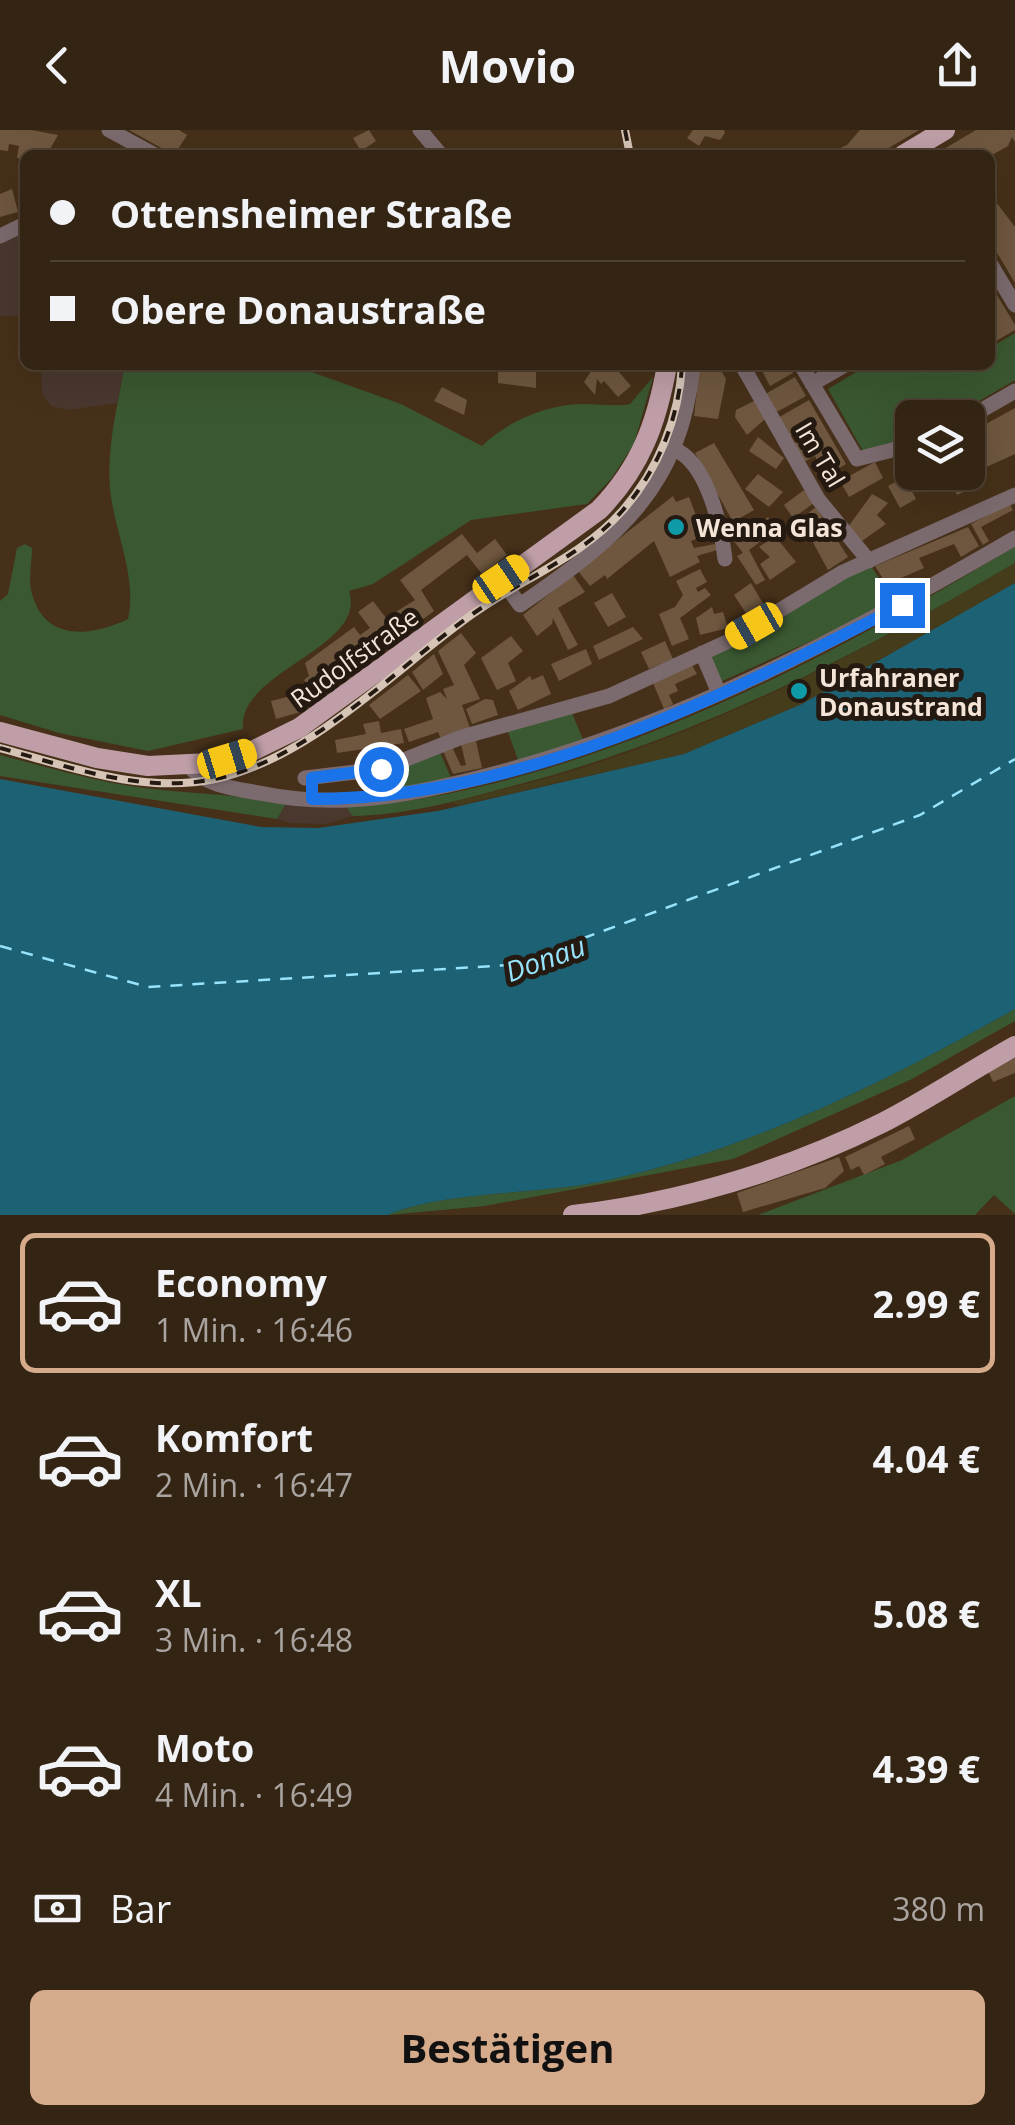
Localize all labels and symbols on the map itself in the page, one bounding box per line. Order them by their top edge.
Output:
street label: Im Tal [788,415,854,493]
place label: Wenna Glas [696,510,843,544]
marker: Wenna Glas [665,516,687,538]
car [468,550,534,608]
route end [880,583,925,628]
car [721,598,787,654]
street label: Rudolfstraße [283,599,425,715]
place label: Urfahraner Donaustrand [819,660,983,723]
marker: Urfahraner Donaustrand [788,680,810,702]
car [194,736,260,782]
route start [359,747,404,792]
water label: Donau [500,926,590,990]

